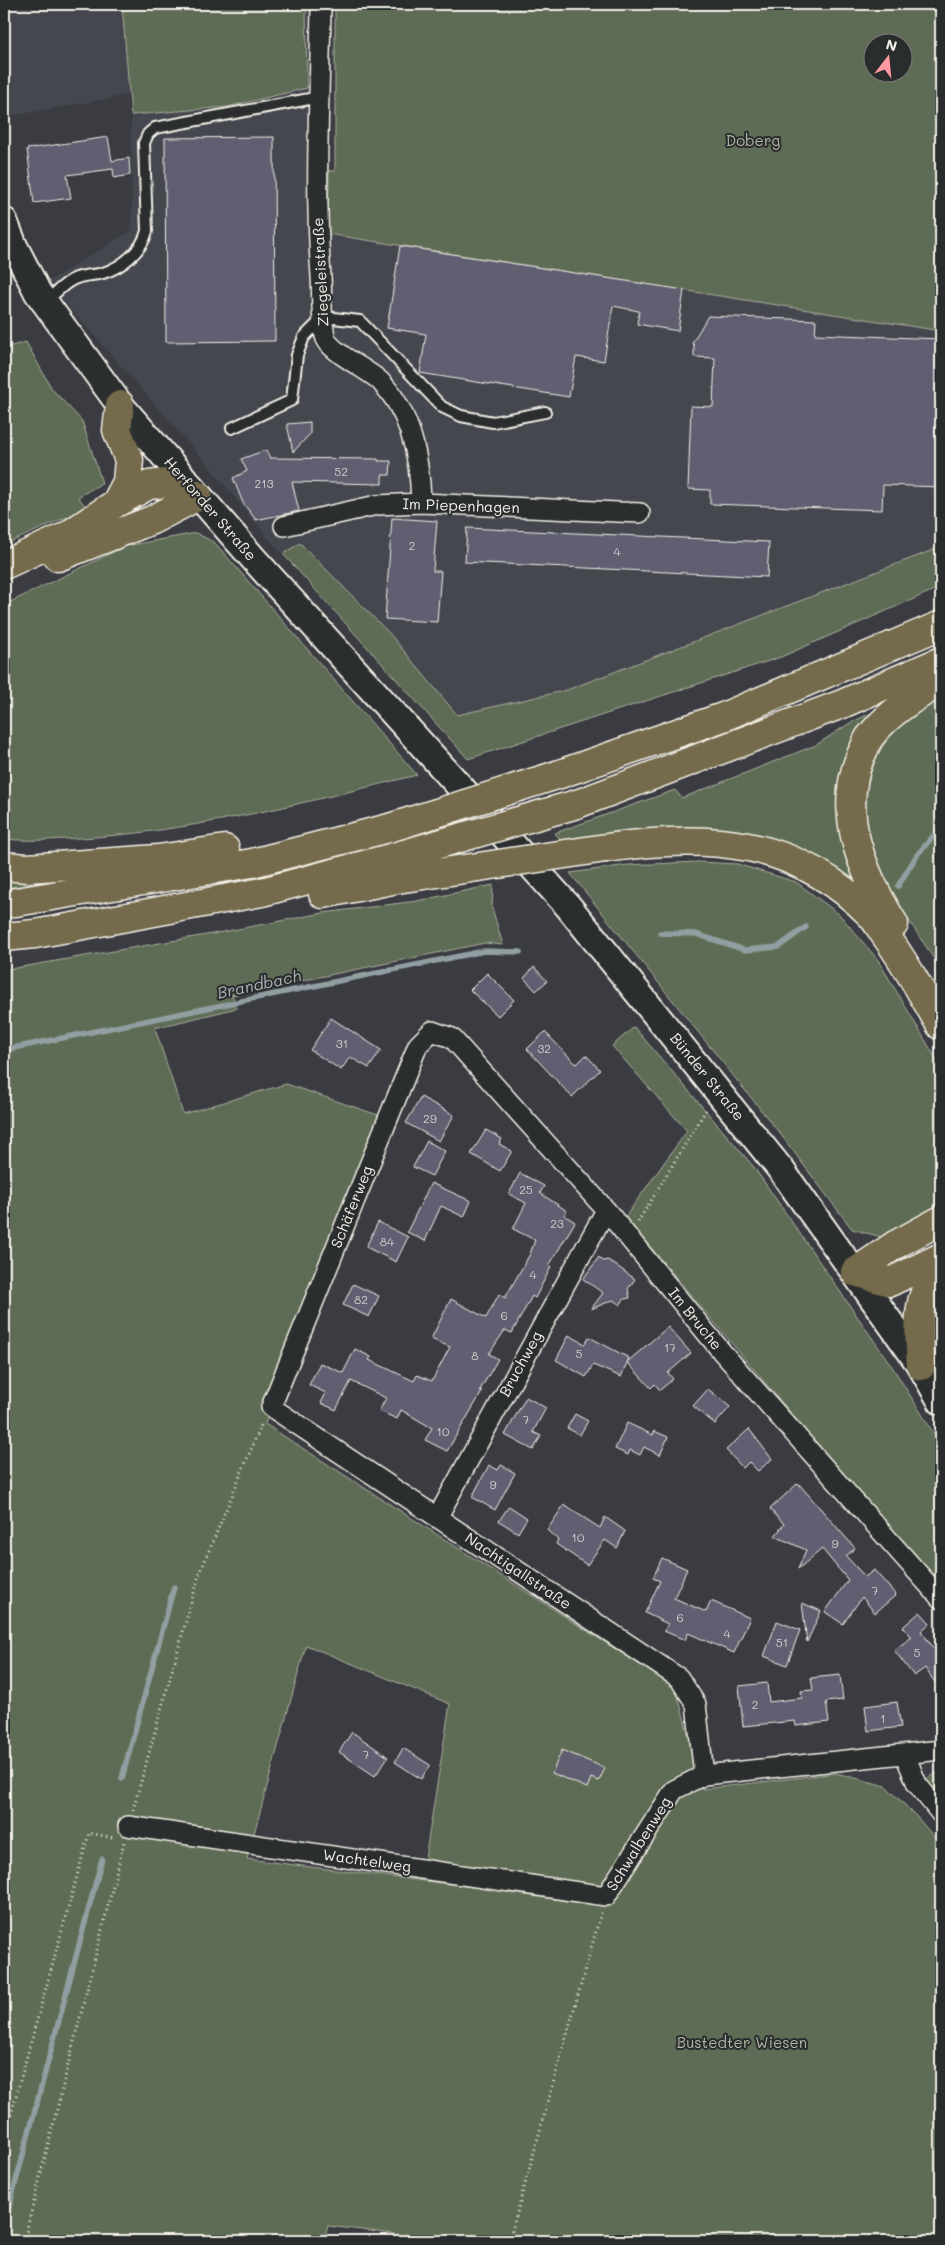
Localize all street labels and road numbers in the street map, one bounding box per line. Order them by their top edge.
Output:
street label: Ziegeleistraße [307,217,333,327]
street label: Herforder Straße [160,452,261,565]
street label: Im Piepenhagen [402,493,520,517]
street label: Bünder Straße [666,1028,749,1125]
street label: Schäferweg [325,1162,377,1251]
street label: Im Bruche [664,1283,727,1354]
street label: Bruchweg [494,1327,546,1400]
street label: Nachtigallstraße [462,1527,576,1613]
street label: Schwalbenweg [601,1792,675,1894]
street label: Wachtelweg [322,1844,413,1876]

